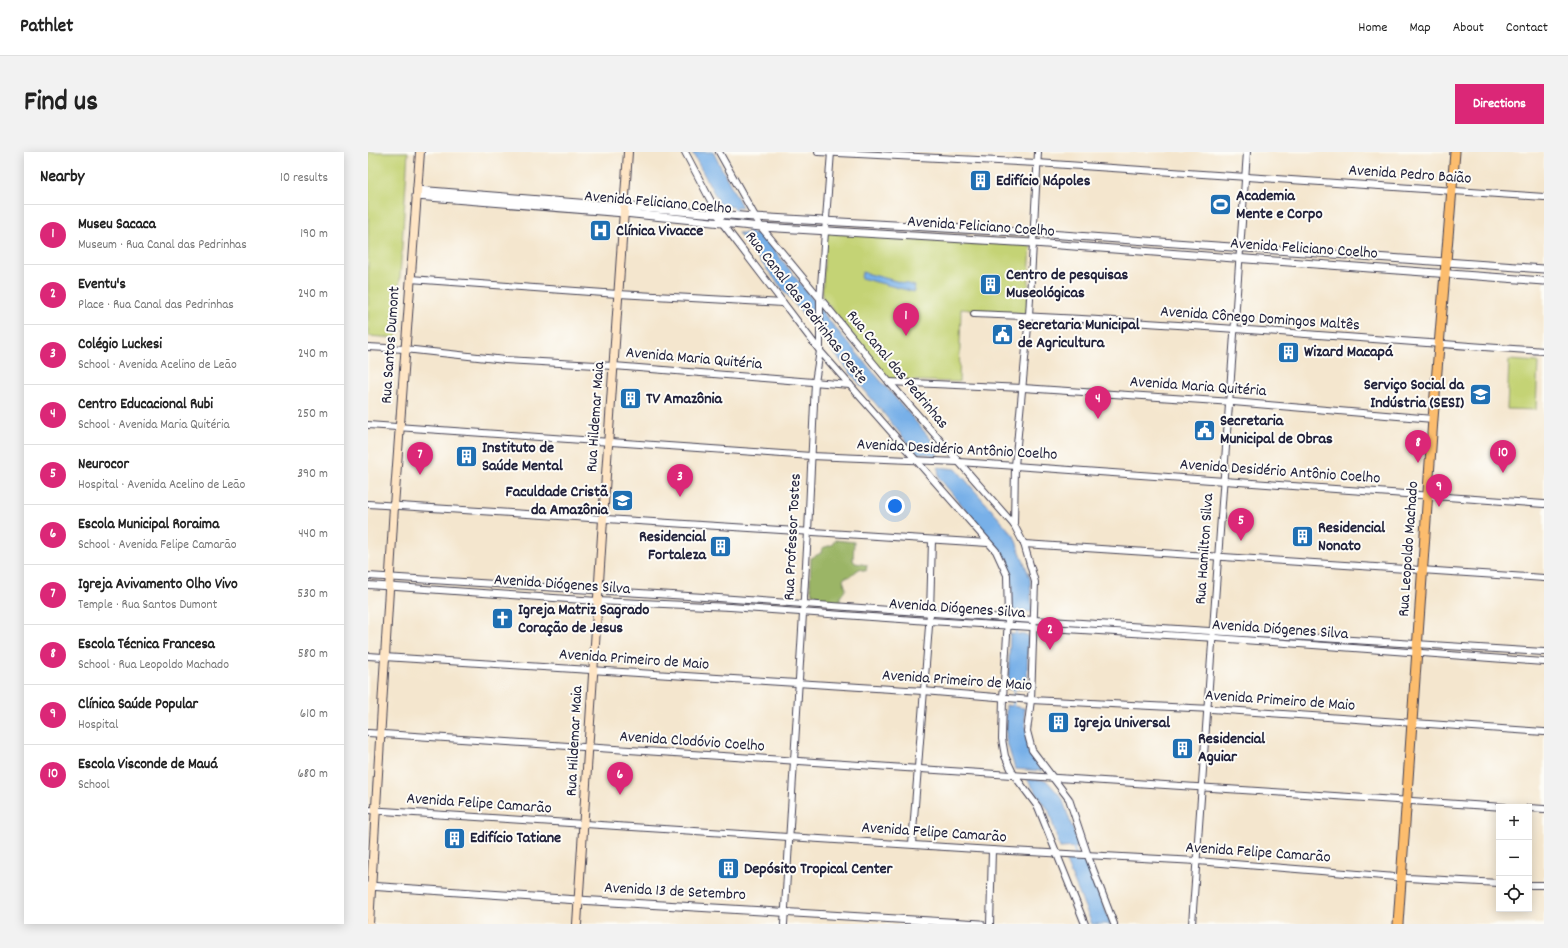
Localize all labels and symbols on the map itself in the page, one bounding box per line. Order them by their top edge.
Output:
street label: Avenida Pedro Baião [1348,159,1472,191]
building icon: Edifício Nápoles [968,168,994,194]
place label: Edifício Nápoles [996,170,1091,193]
street label: Avenida Feliciano Coelho [583,185,733,221]
place label: Academia Mente e Corpo [1236,185,1323,226]
sports icon: Academia Mente e Corpo [1208,192,1234,218]
street label: Avenida Feliciano Coelho [907,210,1055,244]
hospital icon: Clínica Vivacce [588,218,614,244]
place label: Clínica Vivacce [616,220,703,243]
street label: Rua Canal das Pedrinhas Oeste [739,227,873,389]
street label: Avenida Feliciano Coelho [1230,232,1378,266]
place label: Centro de pesquisas Museológicas [1006,264,1129,305]
building icon: Centro de pesquisas Museológicas [978,271,1004,297]
street label: Rua Santos Dumont [375,285,407,405]
street label: Avenida Cônego Domingos Maltês [1159,301,1361,337]
pin: 1 [893,303,919,336]
street label: Rua Canal das Pedrinhas [840,306,954,435]
place label: Secretaria Municipal de Agricultura [1018,314,1140,355]
public building icon: Secretaria Municipal de Agricultura [989,321,1015,347]
building icon: Wizard Macapá [1276,339,1302,365]
place label: Wizard Macapá [1304,341,1394,364]
street label: Avenida Maria Quitéria [625,342,764,376]
street label: Rua Hildemar Maia [581,360,611,473]
street label: Avenida Maria Quitéria [1129,371,1267,403]
place label: Serviço Social da Indústria (SESI) [1364,374,1465,415]
school or university icon: Serviço Social da Indústria (SESI) [1467,381,1493,407]
building icon: TV Amazônia [618,386,644,412]
pin: 4 [1085,386,1111,419]
place label: TV Amazônia [646,388,724,411]
place label: Secretaria Municipal de Obras [1220,410,1333,451]
public building icon: Secretaria Municipal de Obras [1191,417,1217,443]
pin: 8 [1405,430,1431,463]
street label: Avenida Desidério Antônio Coelho [856,433,1058,467]
place label: Instituto de Saúde Mental [482,437,563,478]
pin: 10 [1490,440,1516,473]
pin: 7 [407,442,433,475]
building icon: Instituto de Saúde Mental [453,444,479,470]
street label: Avenida Desidério Antônio Coelho [1179,454,1381,490]
pin: 3 [667,464,693,497]
street label: Rua Professor Tostes [778,472,808,601]
pin: 9 [1426,474,1452,507]
street label: Rua Leopoldo Machado [1393,480,1425,618]
place label: Faculdade Cristã da Amazônia [506,481,609,522]
school or university icon: Faculdade Cristã da Amazônia [610,488,636,514]
street label: Rua Hamilton Silva [1190,492,1220,605]
your location [885,496,905,516]
pin: 5 [1228,508,1254,541]
place label: Residencial Nonato [1318,517,1385,558]
building icon: Residencial Nonato [1289,524,1315,550]
place label: Residencial Fortaleza [639,526,707,567]
building icon: Residencial Fortaleza [708,533,734,559]
street label: Avenida Diógenes Silva [493,569,631,601]
street label: Avenida Diógenes Silva [888,593,1026,625]
place label: Igreja Matriz Sagrado Coração de Jesus [518,599,649,640]
church icon: Igreja Matriz Sagrado Coração de Jesus [489,606,515,632]
street label: Avenida Diógenes Silva [1211,614,1349,646]
pin: 2 [1037,617,1063,650]
street label: Avenida Primeiro de Maio [558,643,710,677]
street label: Avenida Primeiro de Maio [881,664,1033,698]
street label: Avenida Primeiro de Maio [1204,684,1356,718]
street label: Rua Hildemar Maia [561,685,589,797]
building icon: Igreja Universal [1045,710,1071,736]
place label: Igreja Universal [1074,712,1170,735]
street label: Avenida Clodóvio Coelho [619,725,765,759]
place label: Residencial Aguiar [1198,728,1265,769]
building icon: Residencial Aguiar [1170,735,1196,761]
pin: 6 [607,762,633,795]
street label: Avenida Felipe Camarão [406,787,552,821]
street label: Avenida Felipe Camarão [861,816,1007,850]
building icon: Edifício Tatiane [442,825,468,851]
place label: Edifício Tatiane [470,827,561,850]
street label: Avenida Felipe Camarão [1185,836,1331,870]
building icon: Depósito Tropical Center [715,856,741,882]
place label: Depósito Tropical Center [744,858,894,881]
street label: Avenida 13 de Setembro [604,877,746,907]

